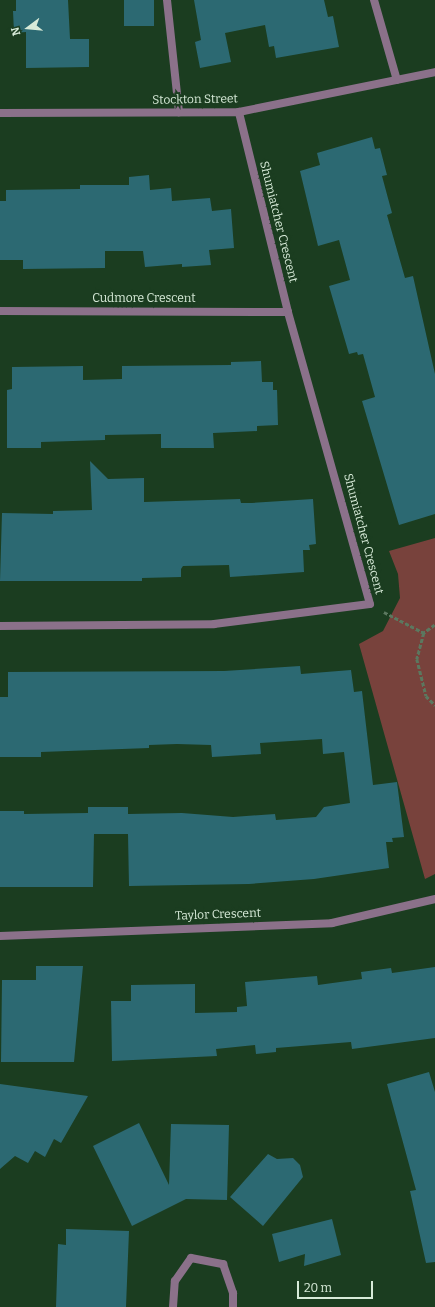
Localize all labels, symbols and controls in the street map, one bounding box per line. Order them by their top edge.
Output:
north arrow [8,8,48,48]
text: N [9,26,23,37]
street label: Stockton Street [152,92,238,108]
street label: Shumiatcher Crescent [256,160,300,284]
street label: Cudmore Crescent [92,292,196,306]
street label: Shumiatcher Crescent [340,472,386,596]
street label: Taylor Crescent [175,906,261,924]
scale bar [299,1273,375,1299]
text: 20 m [304,1281,332,1295]

